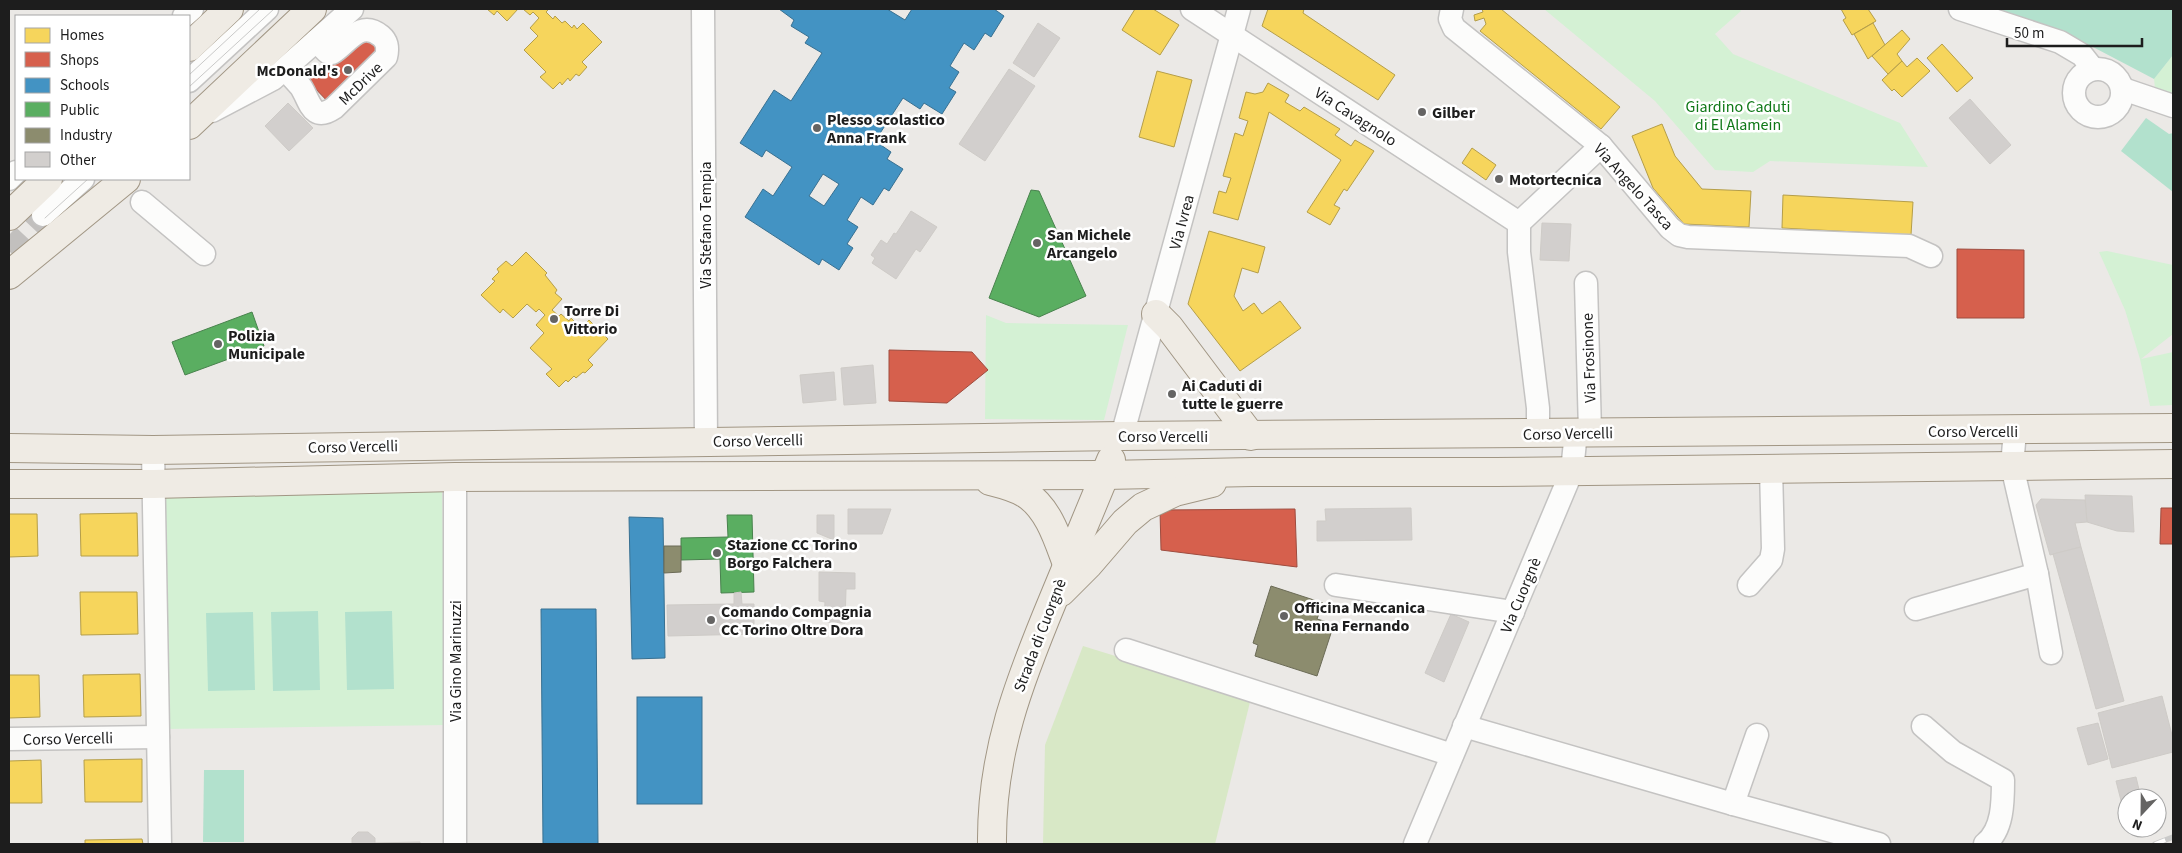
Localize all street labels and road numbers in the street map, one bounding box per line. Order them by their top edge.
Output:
street label: McDrive [334,57,388,110]
street label: Via Cavagnolo [1310,82,1401,152]
street label: Via Angelo Tasca [1588,138,1678,235]
street label: Via Stefano Tempia [695,161,717,289]
street label: Via Ivrea [1164,192,1200,252]
street label: Via Frosinone [1576,313,1602,403]
street label: Corso Vercelli [1928,421,2018,443]
street label: Corso Vercelli [1523,422,1613,446]
street label: Corso Vercelli [1118,426,1208,448]
street label: Corso Vercelli [713,429,803,453]
street label: Corso Vercelli [308,435,398,459]
street label: Via Cuorgnè [1495,554,1547,636]
street label: Strada di Cuorgnè [1008,576,1072,695]
street label: Via Gino Marinuzzi [445,600,467,722]
street label: Corso Vercelli [23,727,113,751]

